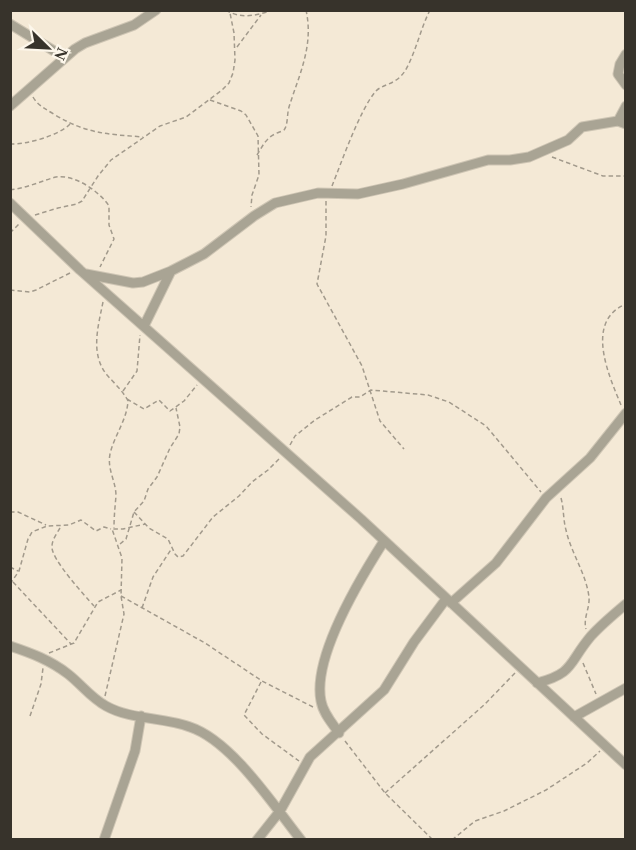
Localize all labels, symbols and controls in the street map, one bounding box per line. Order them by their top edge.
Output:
north arrow [18,18,78,78]
text: N [51,45,71,63]

